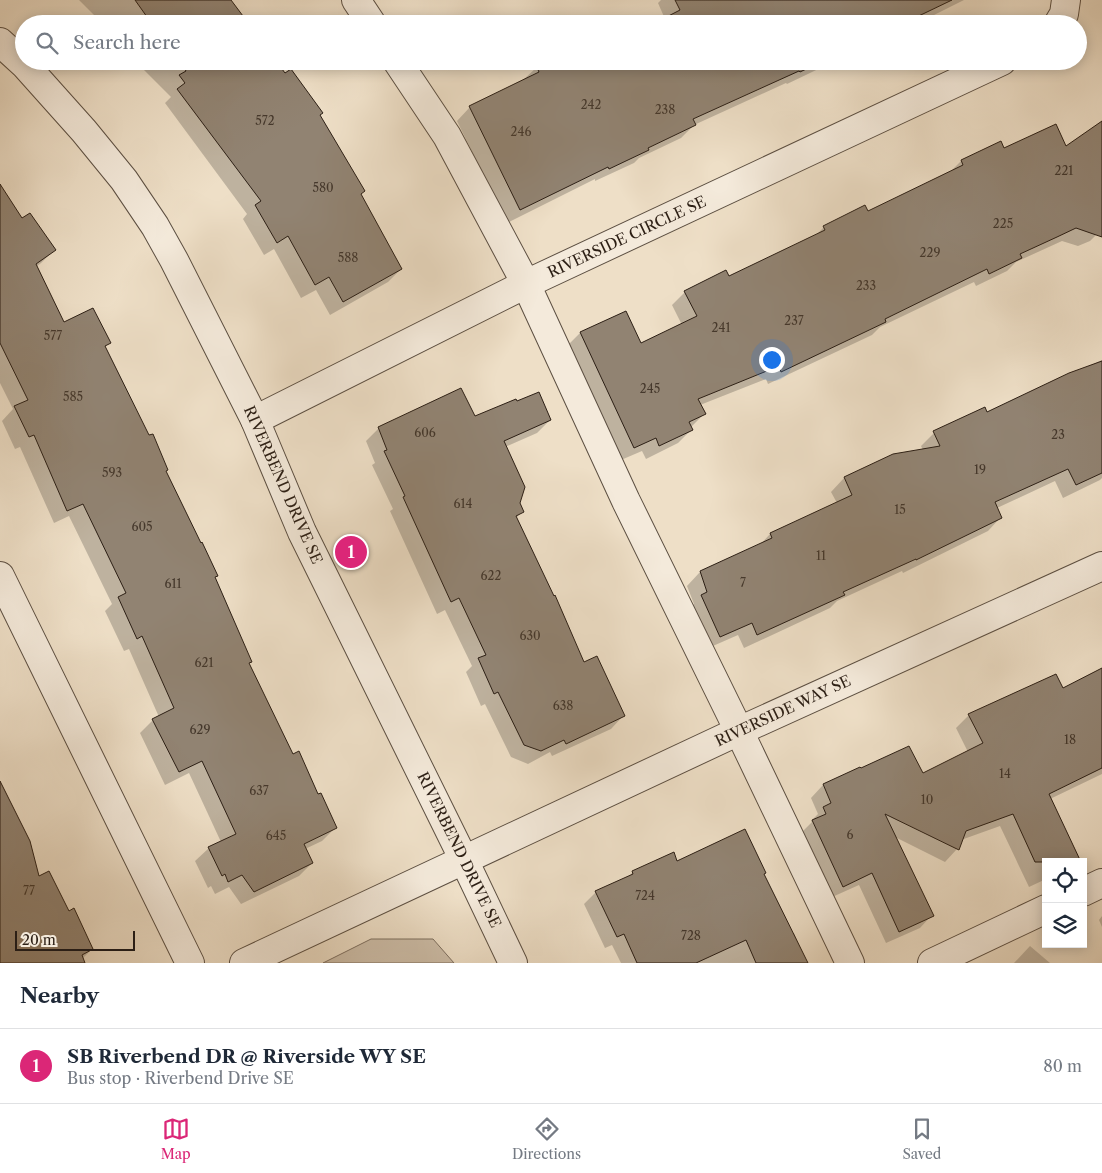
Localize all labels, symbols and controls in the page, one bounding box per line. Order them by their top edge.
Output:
search box [15,15,1087,70]
icon: search [33,29,61,57]
text: Search here [73,31,181,54]
house number: 242 [581,97,601,112]
house number: 238 [655,102,675,117]
house number: 572 [255,113,275,128]
house number: 246 [511,124,531,139]
house number: 221 [1055,163,1073,178]
house number: 580 [312,180,334,195]
street label: RIVERSIDE CIRCLE SE [544,191,709,282]
house number: 225 [993,216,1013,231]
house number: 229 [920,245,940,260]
house number: 588 [338,250,358,265]
house number: 233 [856,278,876,293]
house number: 237 [784,313,804,328]
house number: 241 [712,320,730,335]
house number: 577 [44,328,62,343]
your location [759,347,785,373]
house number: 245 [640,381,660,396]
house number: 585 [63,389,83,404]
street label: RIVERBEND DRIVE SE [240,403,327,567]
house number: 606 [414,425,436,440]
house number: 23 [1051,427,1065,442]
house number: 19 [974,462,986,477]
house number: 593 [102,465,122,480]
house number: 614 [453,496,473,511]
house number: 15 [894,502,906,517]
house number: 605 [131,519,153,534]
pin: 1 [335,533,367,571]
house number: 11 [816,548,826,563]
house number: 622 [481,568,502,583]
house number: 7 [740,575,746,590]
house number: 611 [164,576,182,591]
house number: 630 [519,628,541,643]
house number: 621 [195,655,213,670]
street label: RIVERSIDE WAY SE [712,671,854,750]
house number: 638 [553,698,573,713]
house number: 629 [190,722,210,737]
house number: 18 [1064,732,1076,747]
house number: 14 [999,766,1011,781]
street label: RIVERBEND DRIVE SE [413,769,506,931]
house number: 637 [249,783,269,798]
house number: 10 [921,792,933,807]
house number: 6 [846,827,854,842]
house number: 645 [266,828,286,843]
map controls [1042,858,1087,948]
button: locate [1042,858,1087,903]
house number: 77 [23,883,35,898]
house number: 724 [635,888,655,903]
button: layers [1042,903,1087,948]
scale bar [15,928,135,951]
house number: 728 [681,928,701,943]
text: 20 m [22,931,56,949]
text: Nearby [20,983,99,1008]
text: SB Riverbend DR @ Riverside WY SE [67,1045,426,1068]
text: 1 [32,1056,40,1076]
text: 80 m [1043,1056,1082,1076]
text: Bus stop · Riverbend Drive SE [67,1068,294,1088]
tab: Map [161,1115,191,1163]
tab: Directions [512,1115,581,1163]
tab: Saved [902,1115,941,1163]

